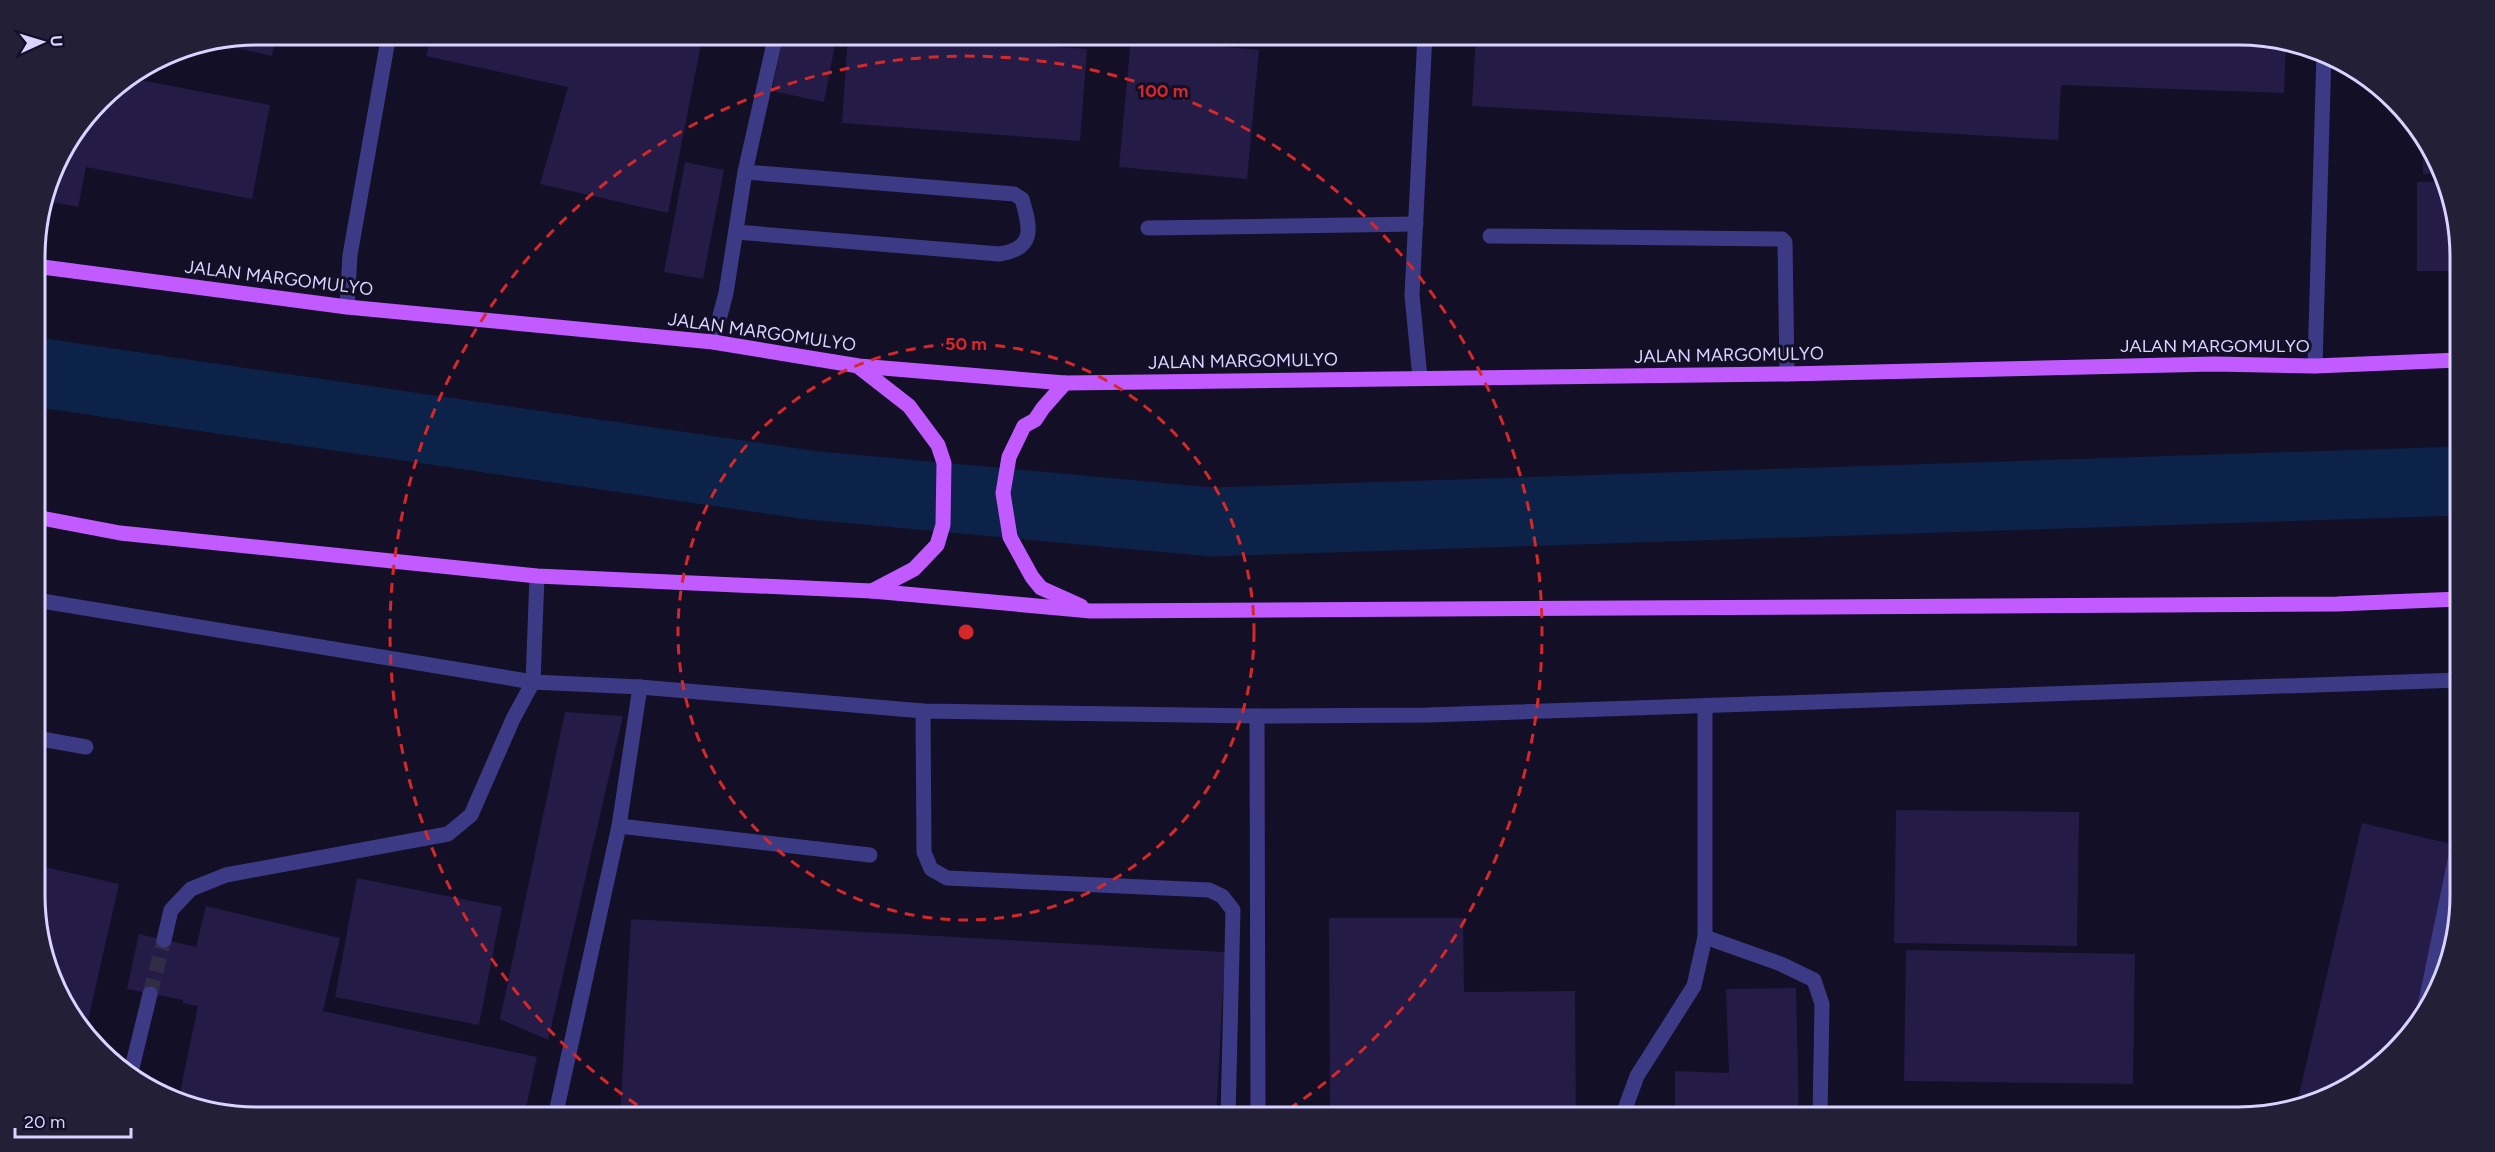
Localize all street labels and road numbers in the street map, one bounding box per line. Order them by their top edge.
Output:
street label: JALAN MARGOMULYO [184,256,374,300]
street label: JALAN MARGOMULYO [667,308,857,356]
street label: JALAN MARGOMULYO [2120,335,2310,357]
street label: JALAN MARGOMULYO [1634,342,1824,368]
street label: JALAN MARGOMULYO [1148,348,1338,374]

